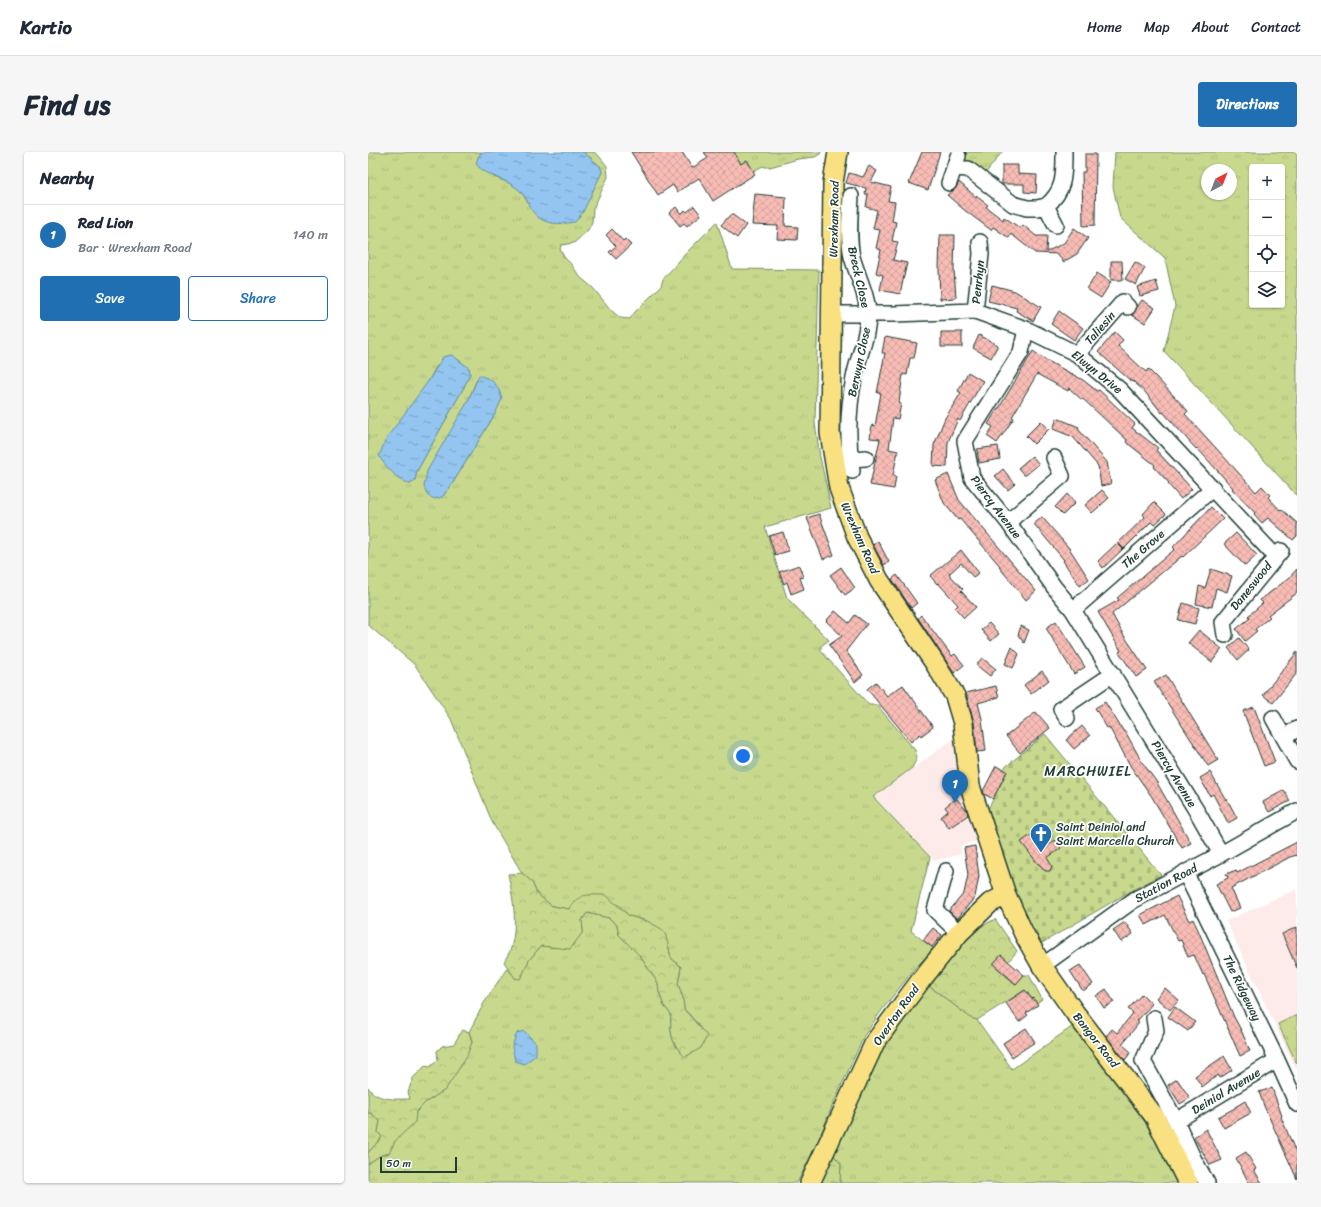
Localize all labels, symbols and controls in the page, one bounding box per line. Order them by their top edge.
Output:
text: Kartio [20,11,72,44]
text: Home [1087,15,1122,40]
text: Map [1144,15,1170,40]
text: About [1192,15,1229,40]
text: Contact [1251,15,1301,40]
text: Find us [24,80,111,129]
button: Directions [1198,82,1297,127]
text: Nearby [40,163,94,193]
north arrow [1201,164,1237,200]
map controls [1249,164,1285,308]
button: + [1249,164,1285,200]
street label: Wrexham Road [822,180,846,258]
button: − [1249,200,1285,236]
text: Red Lion [78,210,133,236]
text: 1 [50,223,56,246]
text: 140 m [293,223,328,246]
text: Bar · Wrexham Road [78,236,191,259]
button: locate [1249,236,1285,272]
street label: Breck Close [841,244,877,310]
street label: Penrhyn [965,259,991,305]
button: layers [1249,272,1285,308]
button: Save [40,276,180,321]
button: Share [188,276,328,321]
street label: Taliesin [1079,306,1122,350]
street label: Berwyn Close [841,325,877,399]
street label: Elwyn Drive [1066,344,1128,400]
street label: Piercy Avenue [965,470,1028,544]
street label: Wrexham Road [834,498,886,578]
street label: The Grove [1116,523,1170,574]
street label: Daneswood [1224,555,1279,615]
street label: Piercy Avenue [1145,736,1203,812]
your location [733,746,753,766]
district label: MARCHWIEL [1044,759,1132,784]
pin: 1 [942,770,968,803]
place label: Saint Deiniol and Saint Marcella Church [1056,816,1174,852]
church icon: Saint Deiniol and Saint Marcella Church [1028,821,1054,854]
street label: Station Road [1131,856,1203,909]
street label: The Ridgeway [1216,951,1268,1026]
street label: Overton Road [867,979,926,1050]
street label: Bangor Road [1067,1007,1126,1074]
street label: Deiniol Avenue [1187,1062,1265,1120]
text: 50 m [386,1154,411,1173]
scale bar [380,1155,457,1174]

